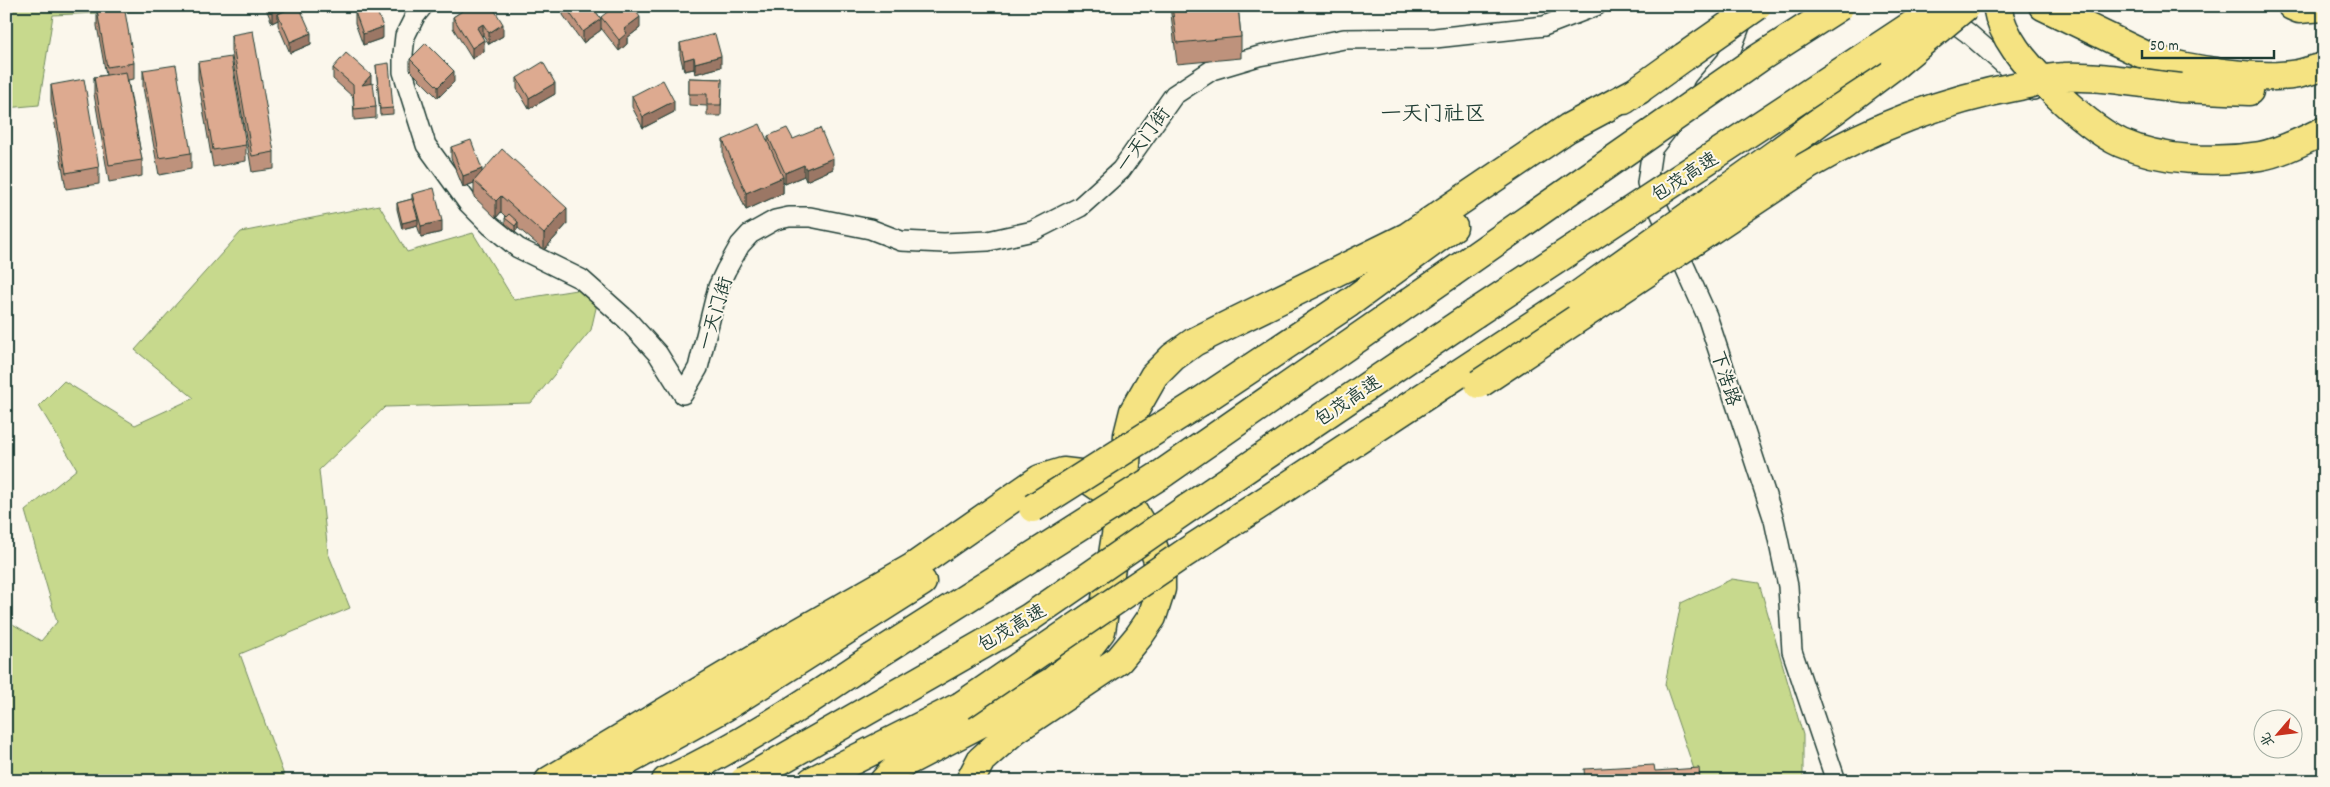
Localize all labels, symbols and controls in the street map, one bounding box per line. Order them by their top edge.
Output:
scale bar [2142,28,2275,60]
text: 50 m [2150,36,2179,58]
district label: 一天门社区 [1381,101,1486,131]
street label: 一天门街 [1111,103,1178,180]
street label: 包茂高速 [1647,147,1725,211]
street label: 一天门街 [693,274,741,354]
street label: 下浩路 [1702,348,1745,410]
street label: 包茂高速 [1310,370,1388,435]
street label: 包茂高速 [973,599,1052,661]
north arrow [2252,710,2302,760]
text: 北 [2256,728,2280,750]

